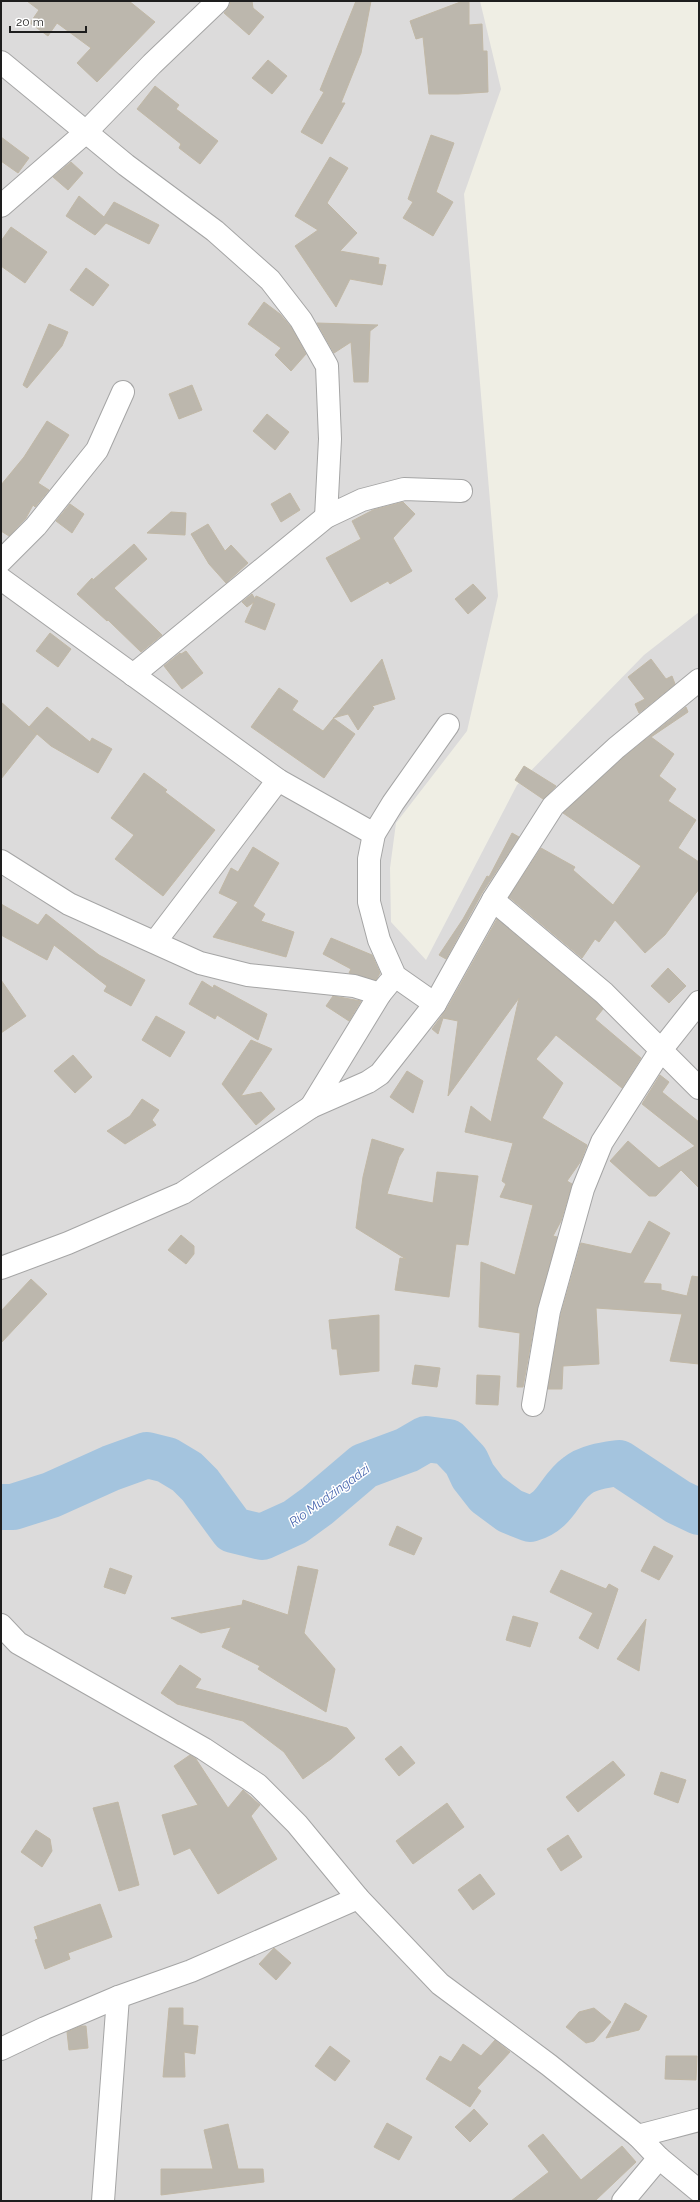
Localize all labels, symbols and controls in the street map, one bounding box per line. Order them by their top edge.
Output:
scale bar [10,8,86,34]
text: 20 m [16,15,44,29]
water label: Rio Mudzingadzi [286,1460,373,1530]

